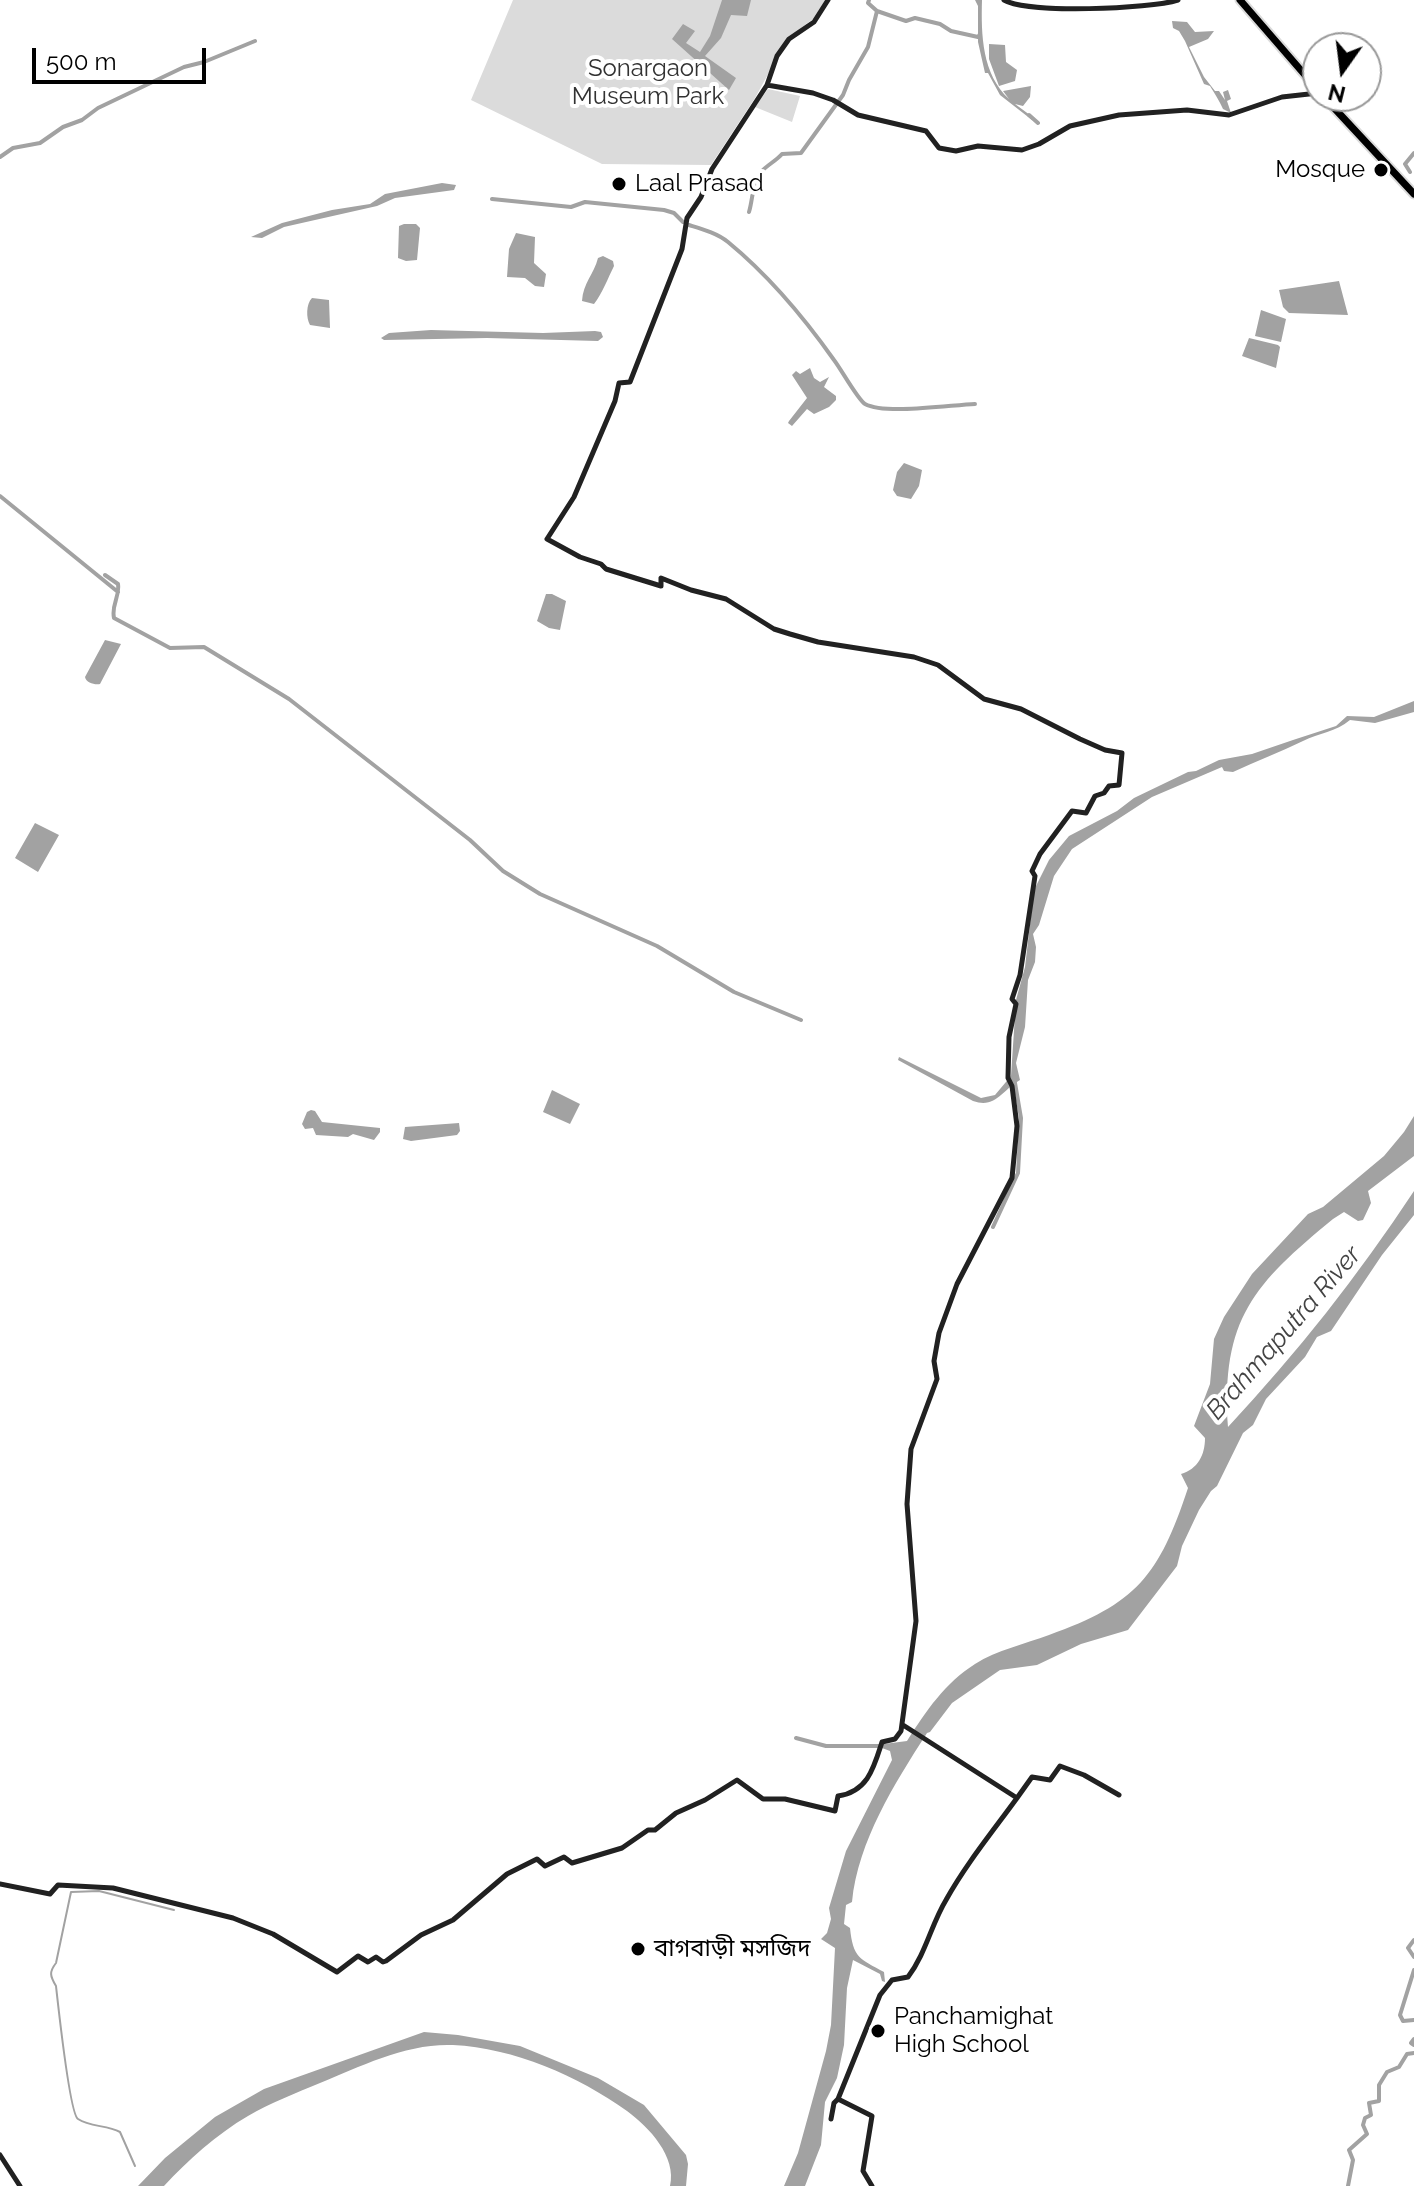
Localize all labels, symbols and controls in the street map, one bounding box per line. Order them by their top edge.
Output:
scale bar [36,32,210,82]
north arrow [1302,32,1382,112]
text: 500 m [46,47,117,76]
park label: Sonargaon Museum Park [572,55,724,111]
text: N [1325,79,1348,108]
place label: Mosque [1275,156,1365,184]
marker: Mosque [1372,161,1390,179]
place label: Laal Prasad [635,170,764,198]
marker: Laal Prasad [610,175,628,193]
water label: Brahmaputra River [1200,1240,1368,1426]
place label: বাগবাড়ী মসজিদ [654,1935,810,1963]
marker: বাগবাড়ী মসজিদ [629,1940,647,1958]
place label: Panchamighat High School [894,2003,1053,2059]
marker: Panchamighat High School [869,2022,887,2040]

